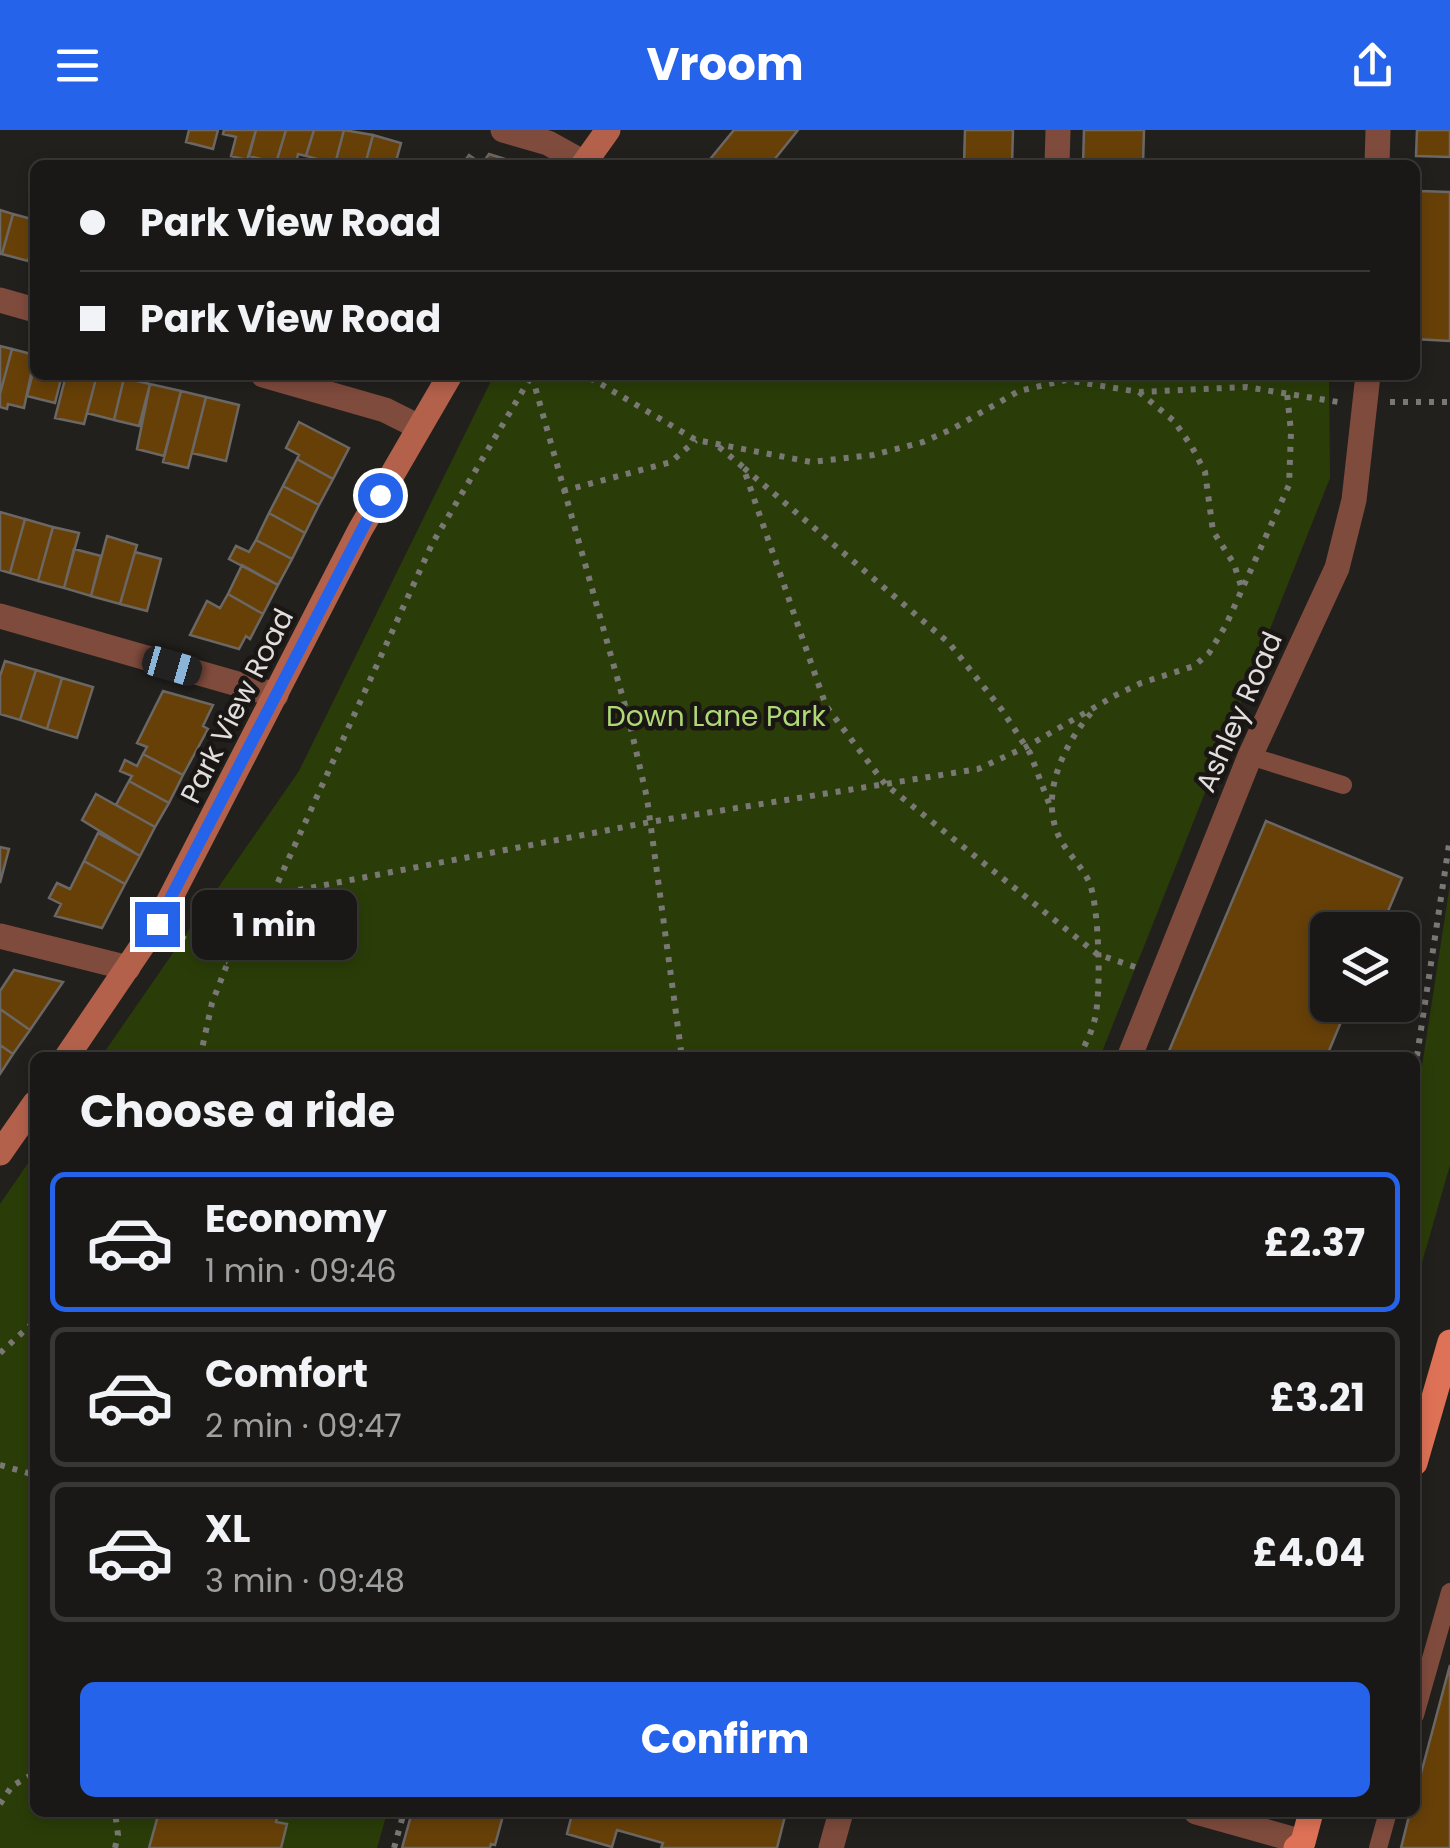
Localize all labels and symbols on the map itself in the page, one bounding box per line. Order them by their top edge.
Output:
route start [358,473,403,518]
street label: Park View Road [171,602,303,810]
street label: Ashley Road [1186,626,1292,798]
car [139,643,205,689]
park label: Down Lane Park [606,697,827,736]
callout: 1 min [192,889,357,959]
route end [135,902,180,947]

